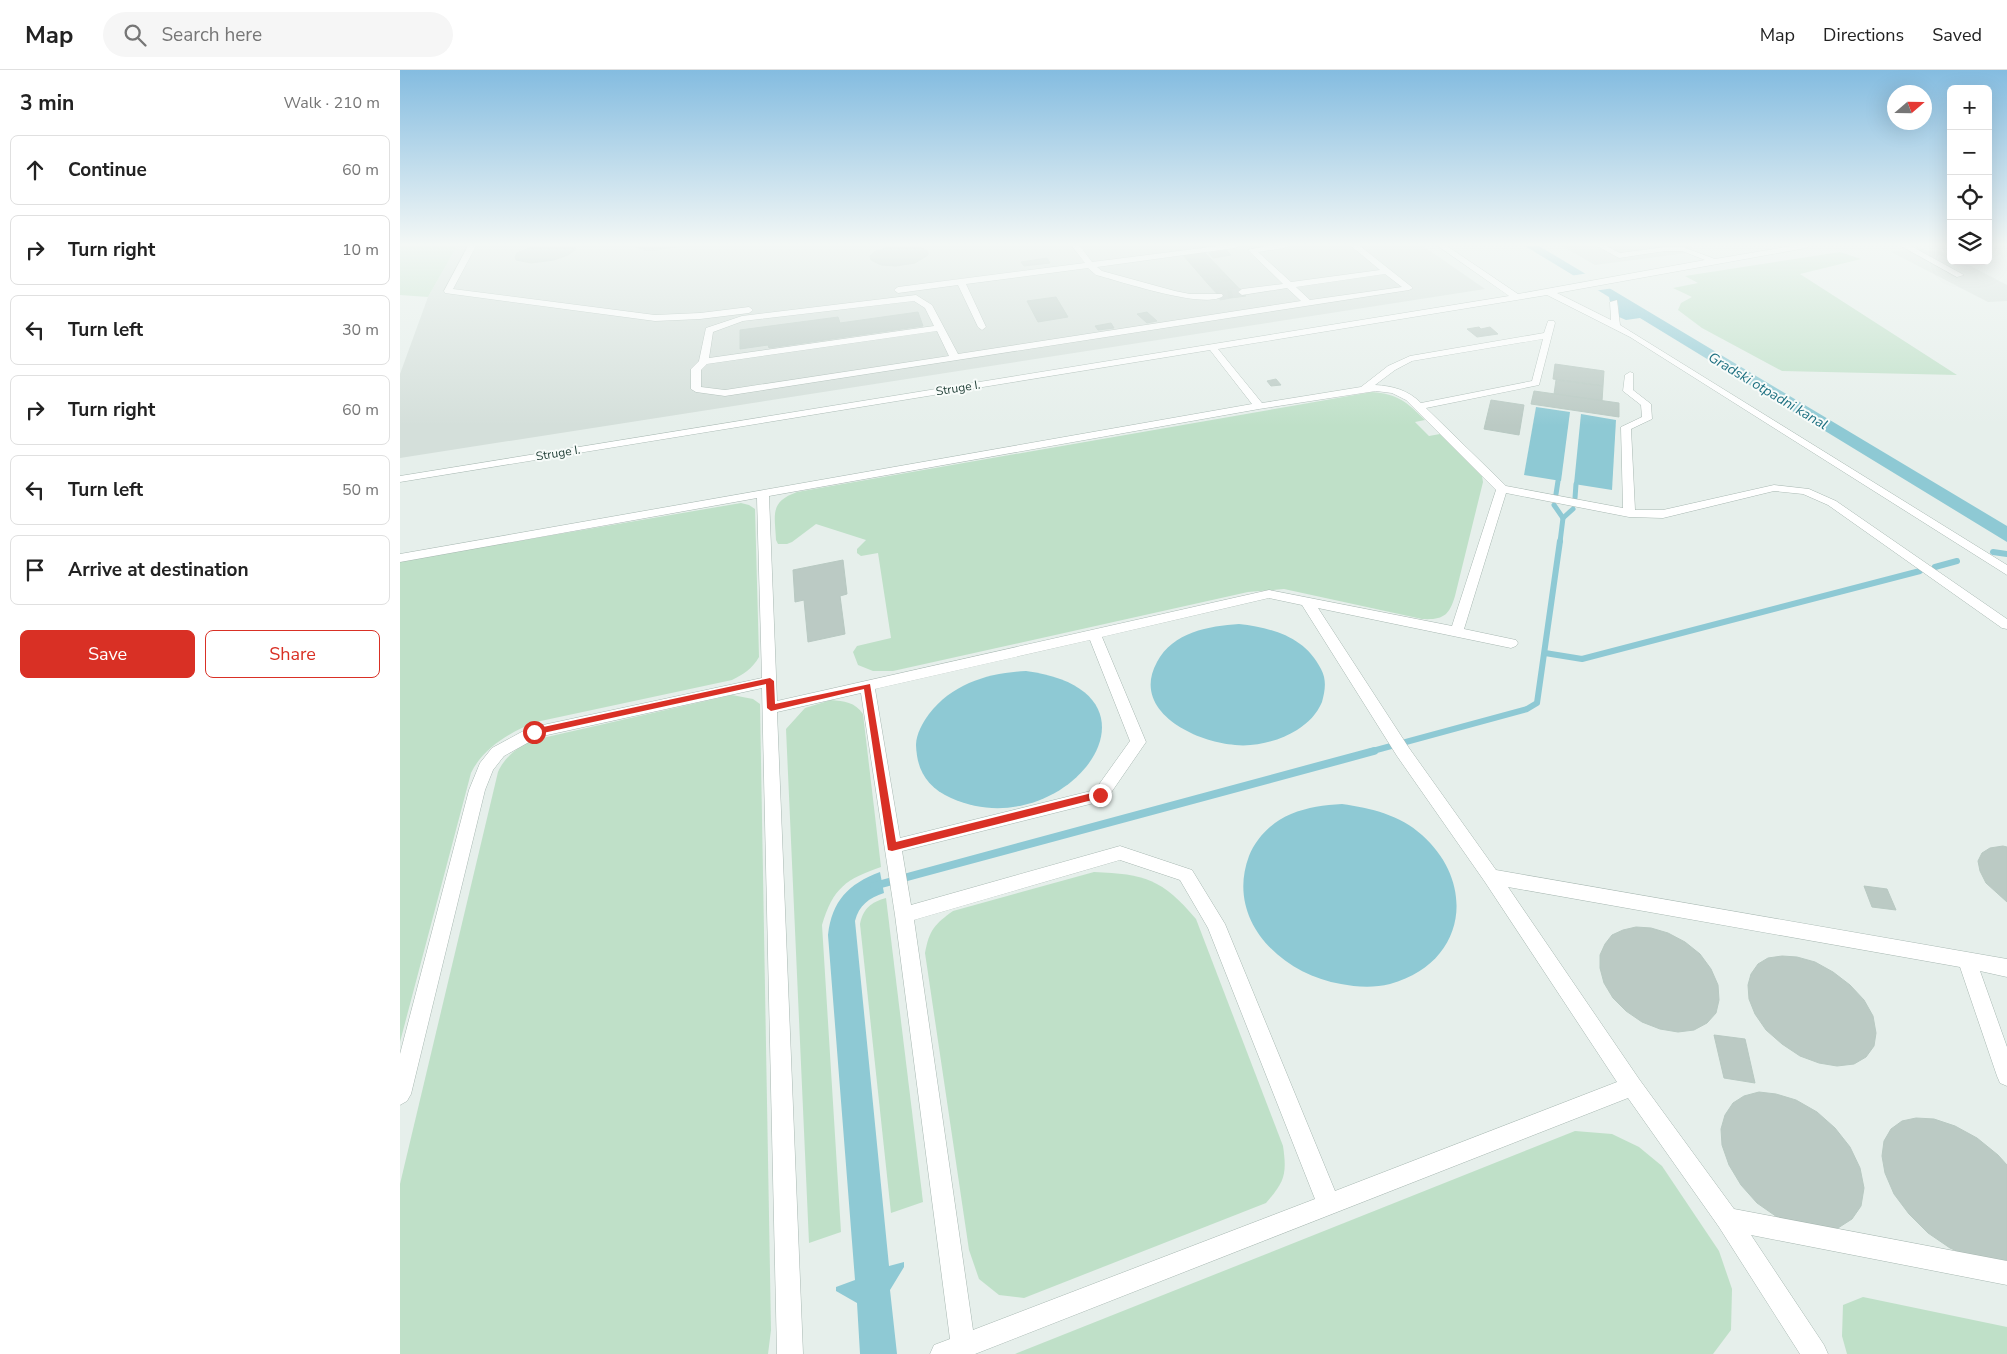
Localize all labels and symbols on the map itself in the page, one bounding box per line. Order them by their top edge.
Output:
north arrow [1887,85,1932,130]
water label: Gradski otpadni kanal [1705,348,1831,434]
street label: Struge I. [935,377,981,399]
street label: Struge I. [535,442,581,464]
route start [523,721,546,744]
route end [1089,784,1112,807]

